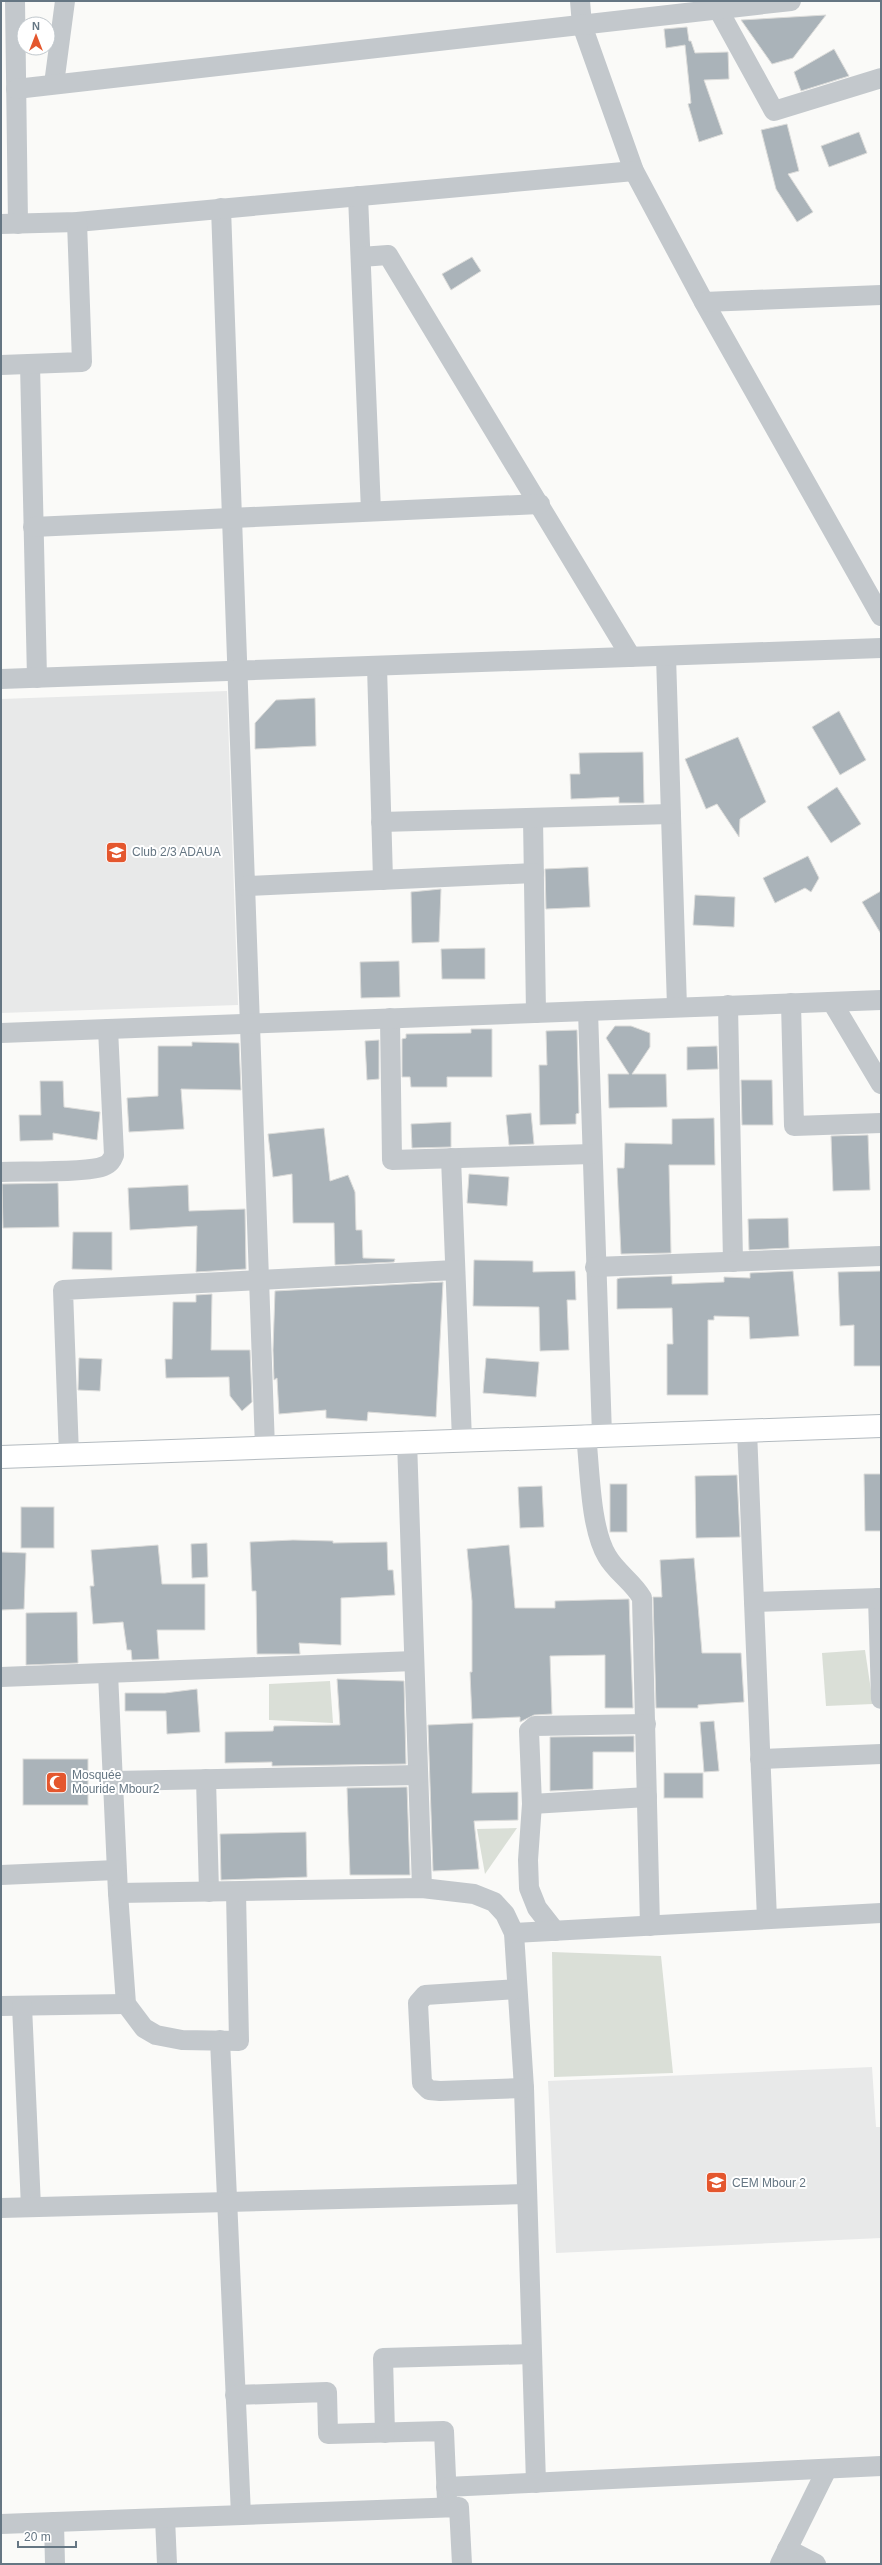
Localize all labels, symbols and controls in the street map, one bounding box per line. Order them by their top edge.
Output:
north arrow [16,16,56,56]
text: N [32,20,40,32]
school or university icon: Club 2/3 ADAUA [104,839,130,865]
place label: Club 2/3 ADAUA [132,845,221,859]
place label: Mosquée Mouride Mbour2 [72,1768,160,1796]
mosque icon: Mosquée Mouride Mbour2 [43,1769,69,1795]
school or university icon: CEM Mbour 2 [704,2170,730,2196]
place label: CEM Mbour 2 [732,2176,806,2190]
scale bar [18,2523,76,2549]
text: 20 m [24,2530,51,2544]

